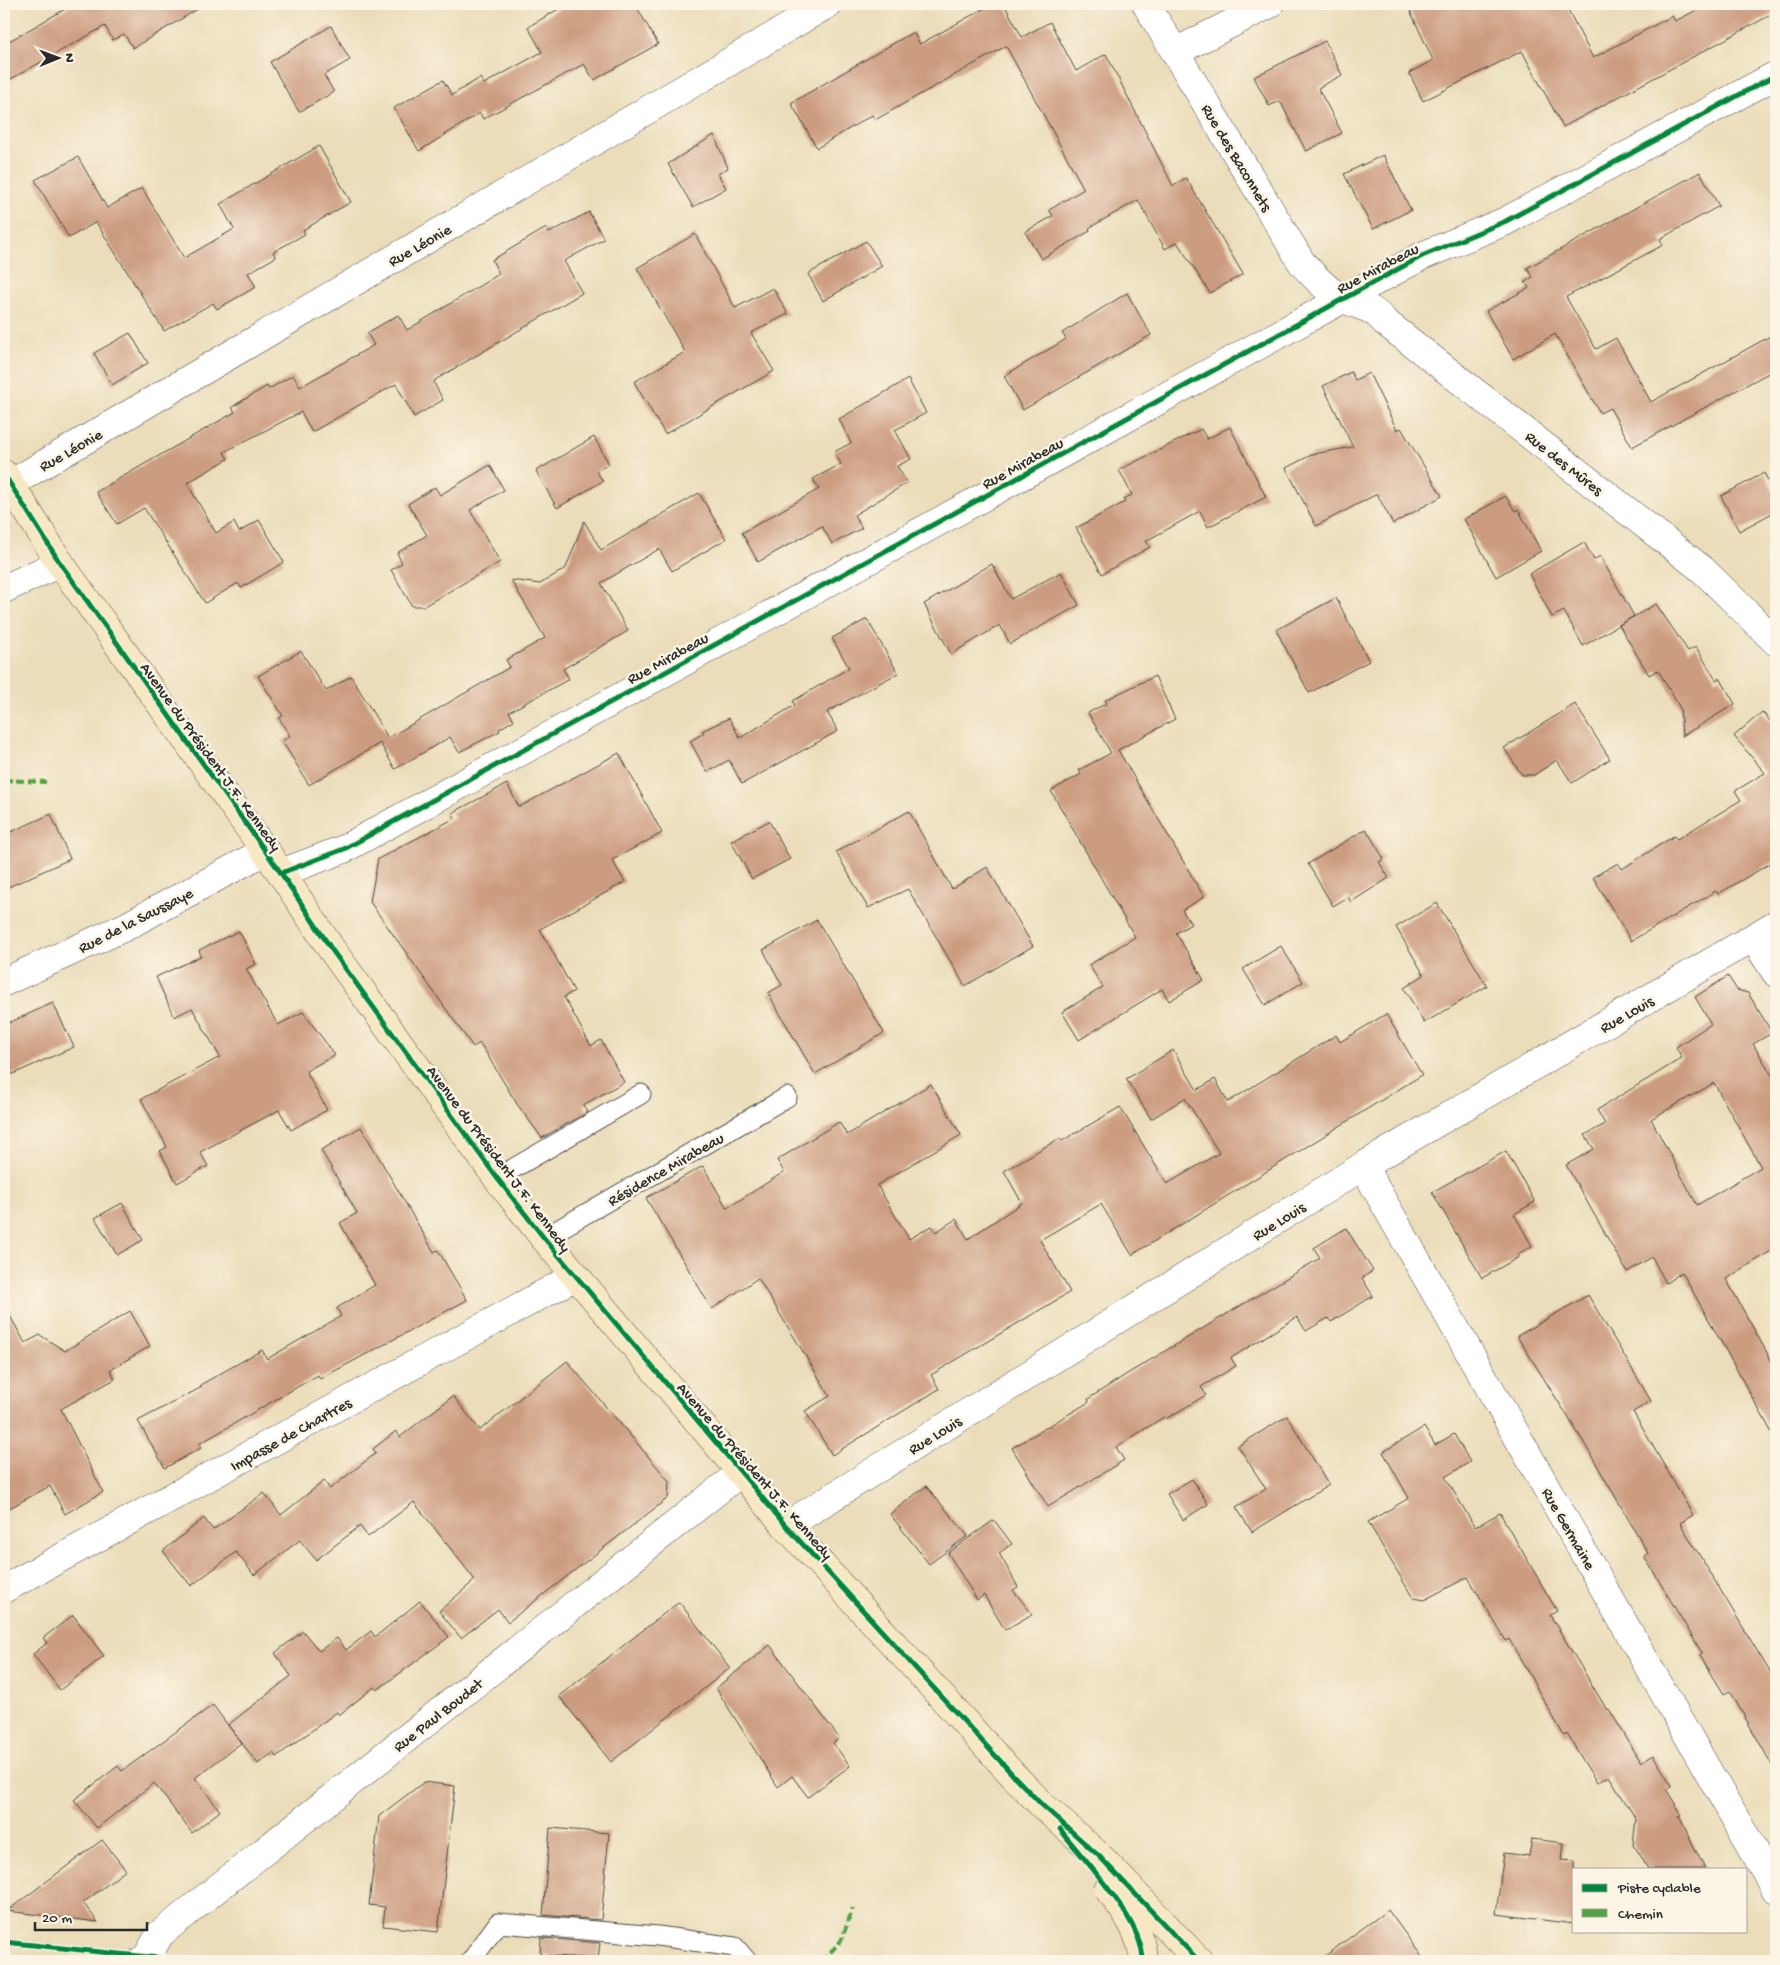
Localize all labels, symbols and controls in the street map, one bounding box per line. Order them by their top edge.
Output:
north arrow [32,32,82,82]
text: N [60,53,77,63]
street label: Rue des Baconnets [1195,102,1275,217]
street label: Rue Léonie [386,221,456,273]
street label: Rue Mirabeau [1334,240,1423,300]
street label: Rue Léonie [37,426,107,478]
street label: Rue des Mûres [1520,428,1606,502]
street label: Rue Mirabeau [980,435,1068,495]
street label: Rue Mirabeau [625,630,713,690]
street label: Avenue du Président J.F. Kennedy [134,660,284,856]
street label: Rue de la Saussaye [76,885,198,959]
street label: Rue Louis [1597,993,1659,1039]
street label: Avenue du Président J.F. Kennedy [421,1063,574,1257]
street label: Résidence Mirabeau [605,1130,729,1212]
street label: Rue Louis [1250,1199,1311,1247]
street label: Avenue du Président J.F. Kennedy [671,1380,836,1565]
street label: Impasse de Chartres [228,1394,356,1477]
street label: Rue Louis [906,1413,967,1461]
street label: Rue Germaine [1536,1485,1598,1575]
street label: Rue Paul Boudet [391,1675,489,1758]
legend [1572,1868,1748,1932]
text: Piste cyclable [1617,1880,1701,1898]
scale bar [35,1900,148,1932]
text: Chemin [1618,1906,1663,1924]
text: 20 m [42,1910,72,1928]

